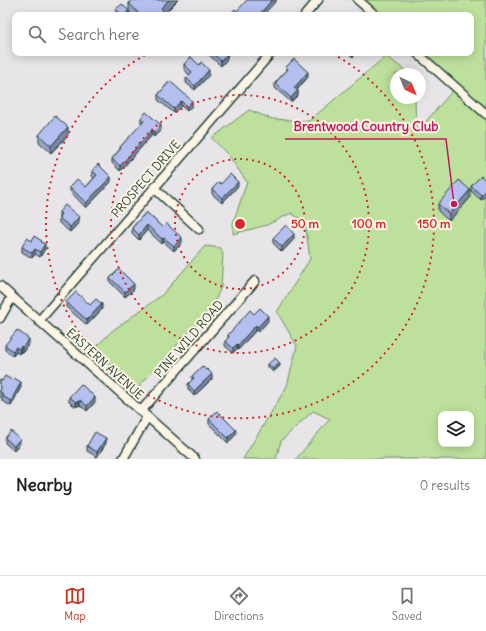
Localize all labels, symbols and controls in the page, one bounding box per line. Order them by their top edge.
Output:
search box [12,12,474,56]
icon: search [26,23,48,45]
text: Search here [58,25,139,44]
north arrow [390,68,426,104]
callout: Brentwood Country Club [285,114,446,139]
text: Brentwood Country Club [294,118,438,135]
street label: PROSPECT DRIVE [108,137,183,220]
text: 50 m [291,216,320,231]
text: 100 m [352,216,386,231]
text: 150 m [418,216,451,231]
centre of rings [233,217,247,231]
street label: PINE WILD ROAD [151,297,226,380]
street label: EASTERN AVENUE [64,325,147,402]
map controls [438,411,474,447]
button: layers [438,411,474,447]
text: Nearby [16,474,72,496]
text: 0 results [420,477,470,494]
tab: Map [64,585,86,623]
tab: Directions [214,585,264,623]
tab: Saved [392,585,422,623]

